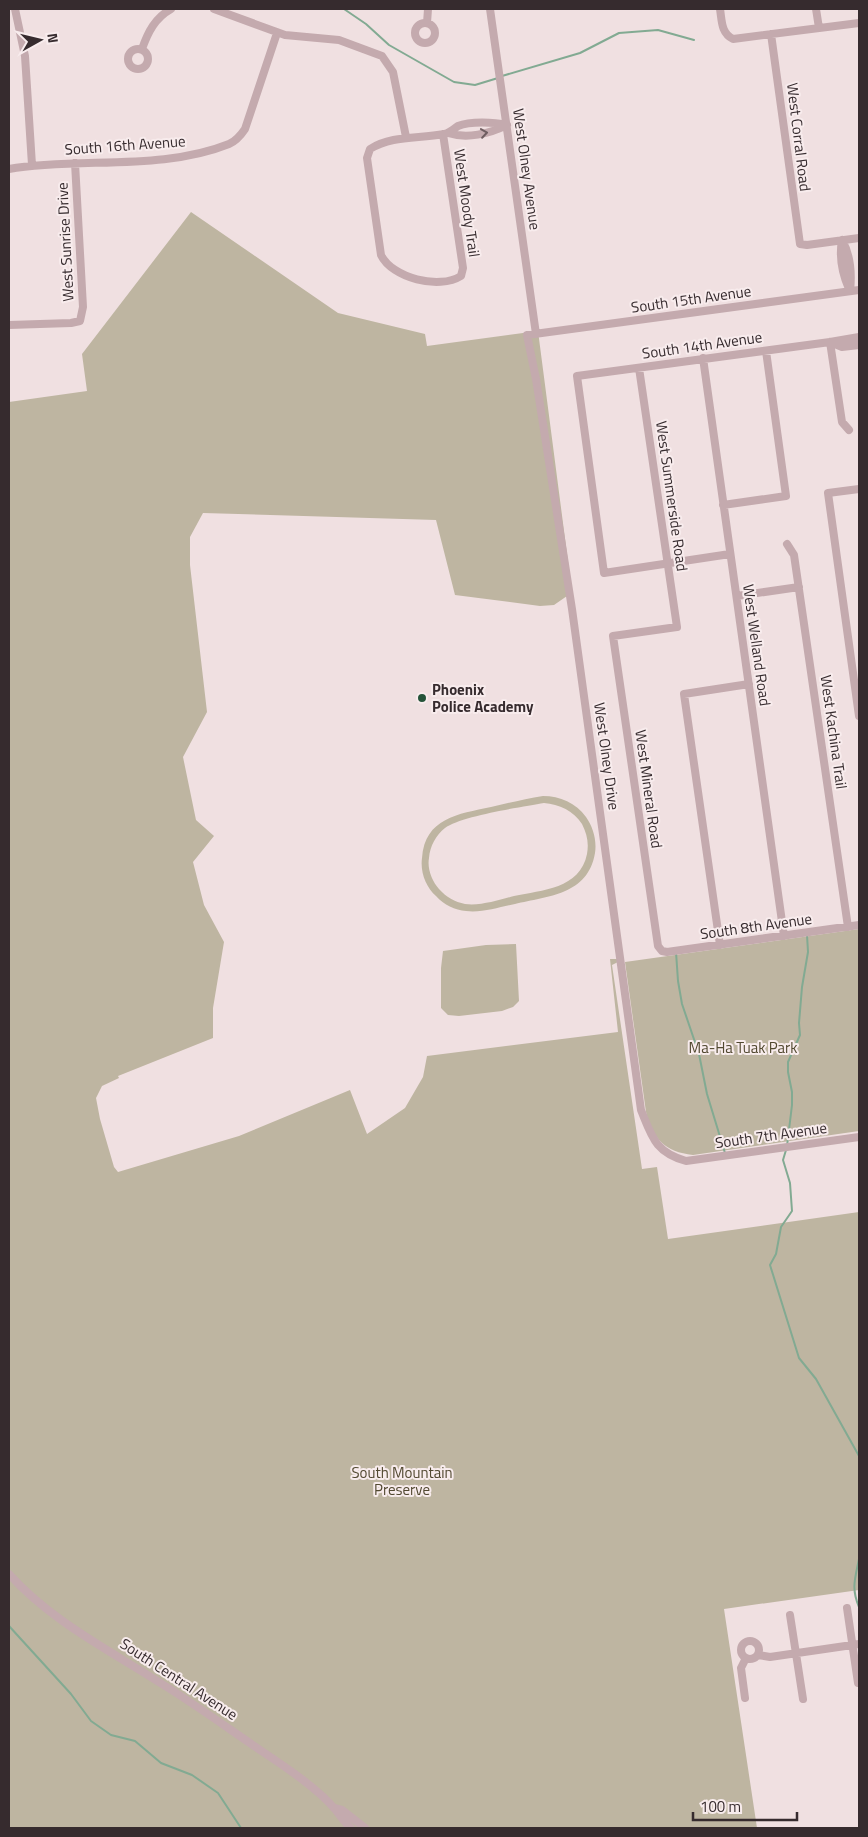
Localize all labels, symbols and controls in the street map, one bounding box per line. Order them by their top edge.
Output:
north arrow [15,15,65,65]
text: N [42,32,64,44]
street label: West Corral Road [781,81,817,193]
street label: West Olney Avenue [507,107,547,231]
one-way arrow [480,128,488,139]
street label: South 16th Avenue [64,129,186,161]
street label: West Moody Trail [448,147,486,259]
street label: West Sunrise Drive [50,182,80,302]
street label: South 15th Avenue [629,279,753,319]
street label: South 14th Avenue [640,325,764,365]
street label: West Summerside Road [650,419,694,573]
street label: West Welland Road [737,583,777,707]
street label: West Kachina Trail [815,673,853,791]
place label: Phoenix Police Academy [432,678,534,718]
marker: Phoenix Police Academy [416,692,428,704]
street label: West Olney Drive [588,701,626,811]
street label: West Mineral Road [629,728,669,850]
street label: South 8th Avenue [699,907,813,945]
park label: Ma-Ha Tuak Park [689,1036,797,1059]
street label: South 7th Avenue [714,1116,828,1154]
park label: South Mountain Preserve [351,1461,453,1501]
street label: South Central Avenue [116,1632,242,1726]
scale bar [693,1790,797,1822]
text: 100 m [700,1795,741,1818]

